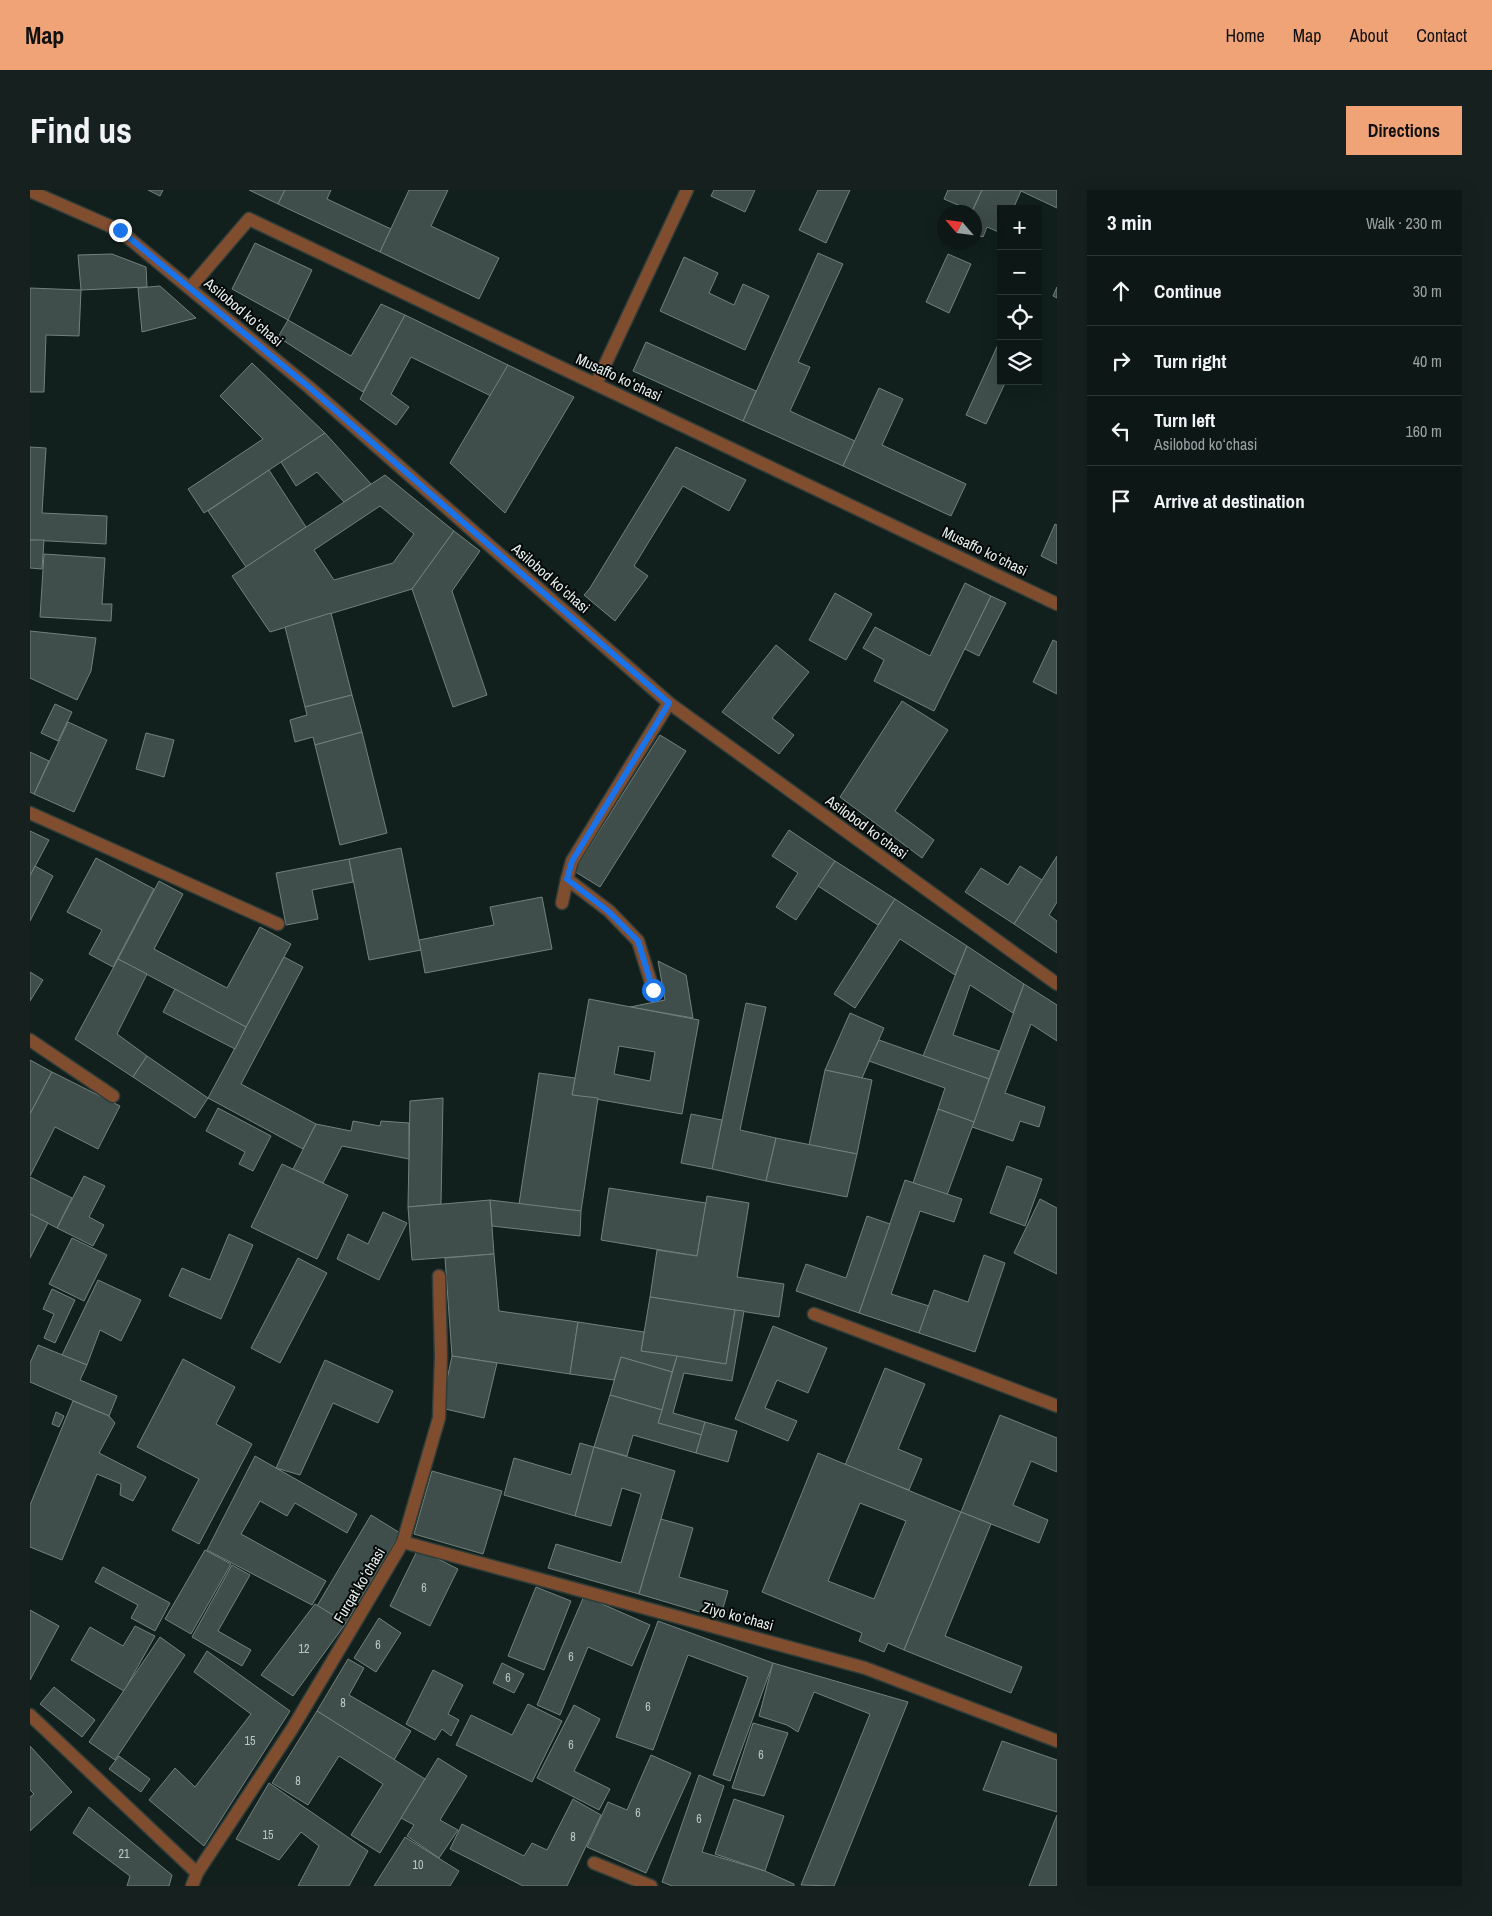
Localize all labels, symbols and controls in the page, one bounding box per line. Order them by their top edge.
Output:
text: Map [25,19,64,51]
text: Home [1225,23,1265,48]
text: Map [1293,23,1322,48]
text: About [1350,23,1388,48]
text: Contact [1416,23,1467,48]
button: Directions [1346,106,1462,155]
text: Find us [30,107,132,154]
north arrow [937,205,982,250]
map controls [997,205,1042,385]
button: + [997,205,1042,250]
text: 3 min [1107,208,1152,237]
text: Walk · 230 m [1366,212,1442,234]
route end [109,219,132,242]
button: − [997,250,1042,295]
street label: Asilobod koʻchasi [199,272,288,351]
icon: ahead [1107,277,1135,305]
text: Continue [1154,278,1222,304]
text: 30 m [1413,280,1442,302]
button: locate [997,295,1042,340]
button: layers [997,340,1042,385]
icon: right [1107,347,1135,375]
street label: Musaffo koʻchasi [573,348,665,406]
text: Turn right [1154,348,1226,374]
text: 40 m [1413,350,1442,372]
text: Turn left [1154,407,1215,433]
icon: left [1107,417,1135,445]
text: 160 m [1406,420,1442,442]
text: Asilobod koʻchasi [1154,433,1257,455]
icon: arrive [1107,487,1135,515]
text: Arrive at destination [1154,488,1305,514]
street label: Musaffo koʻchasi [939,521,1031,581]
street label: Asilobod koʻchasi [507,538,594,618]
street label: Asilobod koʻchasi [821,789,912,864]
route start [642,979,665,1002]
street label: Furqat koʻchasi [328,1543,390,1627]
house number: 6 [421,1580,427,1596]
street label: Ziyo koʻchasi [700,1596,776,1636]
house number: 6 [375,1637,381,1653]
house number: 12 [299,1641,309,1657]
house number: 6 [568,1649,574,1665]
house number: 6 [505,1670,511,1686]
house number: 8 [340,1695,346,1711]
house number: 6 [645,1699,651,1715]
house number: 15 [245,1733,256,1749]
house number: 6 [568,1737,574,1753]
house number: 6 [758,1747,764,1763]
house number: 8 [295,1773,301,1789]
house number: 6 [635,1805,641,1821]
house number: 6 [696,1811,702,1827]
house number: 15 [263,1827,274,1843]
house number: 8 [570,1829,576,1845]
house number: 21 [119,1846,130,1862]
house number: 10 [413,1857,423,1873]

